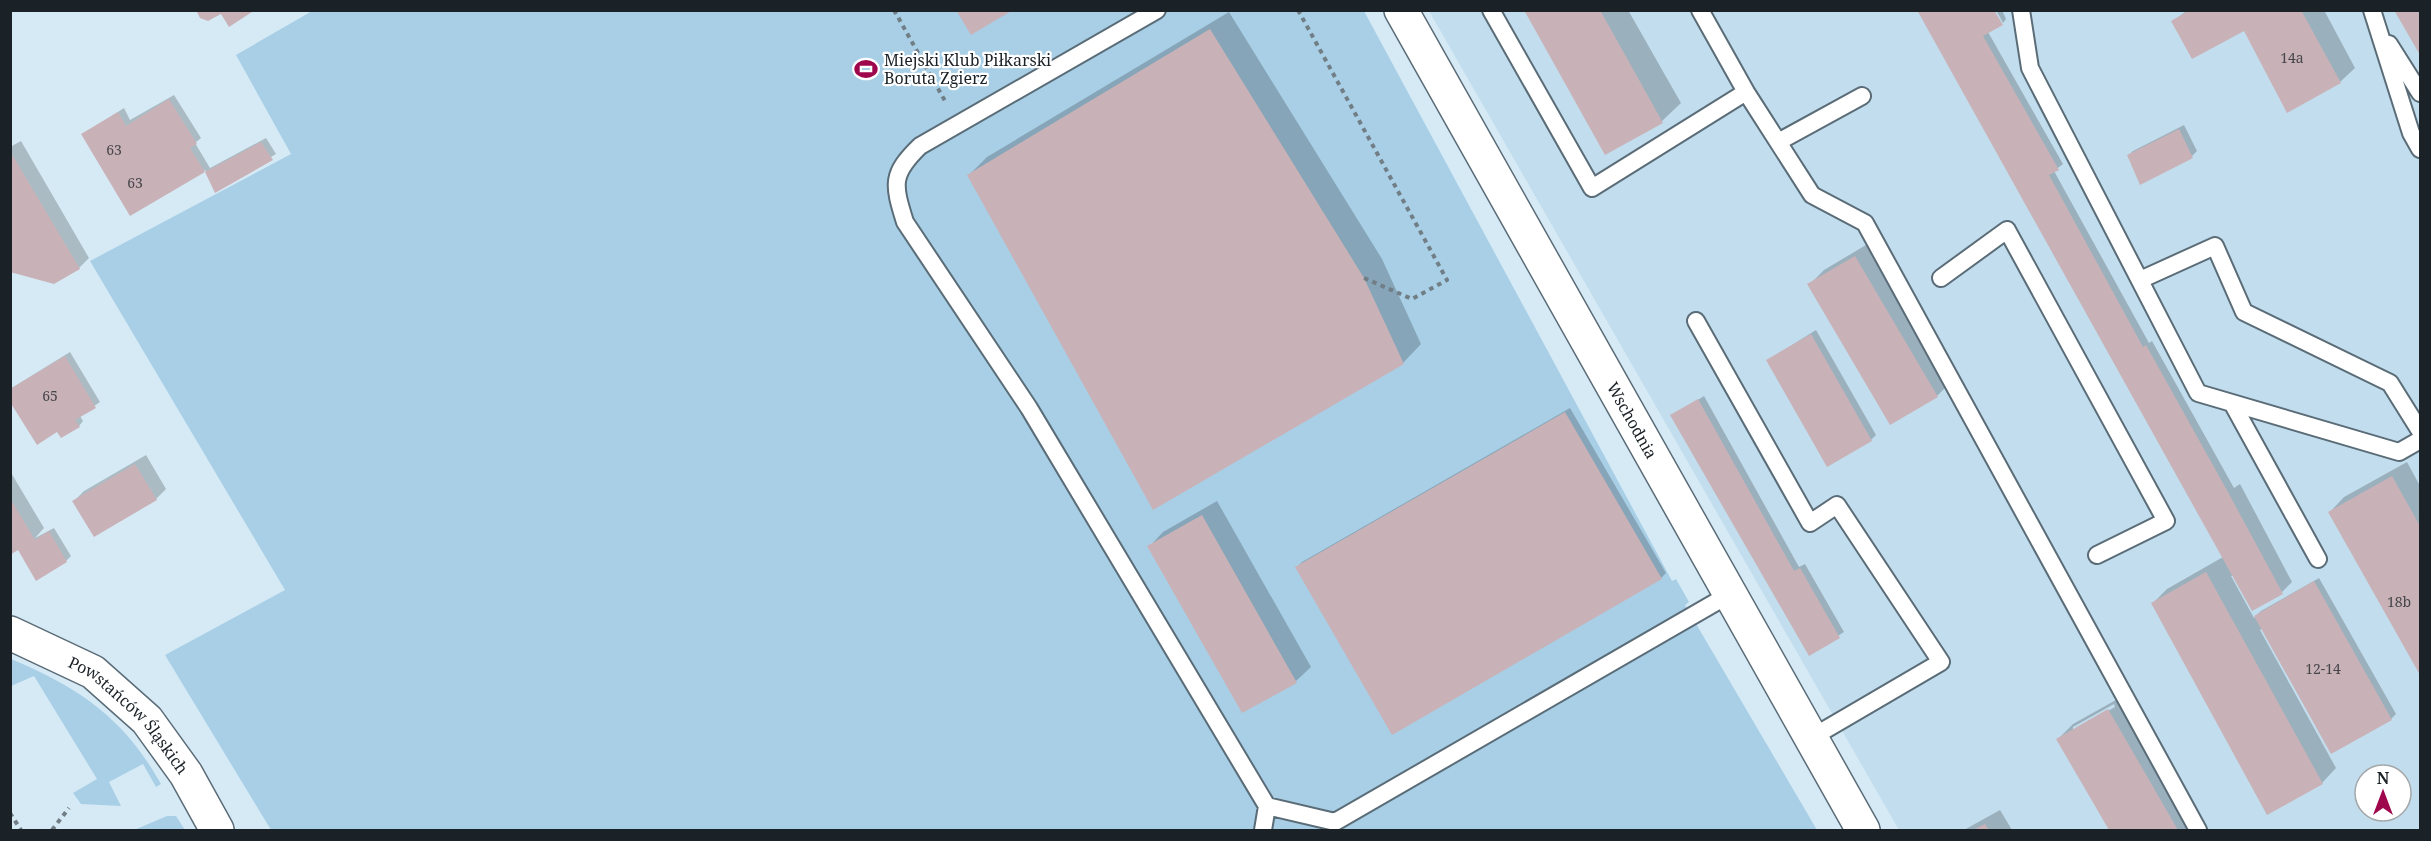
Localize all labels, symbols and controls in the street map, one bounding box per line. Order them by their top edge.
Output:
house number: 14a [2280,48,2304,67]
place label: Miejski Klub Piłkarski Boruta Zgierz [884,49,1051,89]
sports icon: Miejski Klub Piłkarski Boruta Zgierz [853,56,879,82]
house number: 63 [106,140,122,159]
house number: 63 [127,173,143,192]
street label: Wschodnia [1602,378,1663,463]
house number: 65 [42,386,58,405]
house number: 18b [2387,592,2411,611]
street label: Powstańców Śląskich [65,651,194,779]
house number: 12-14 [2305,659,2341,678]
north arrow [2353,763,2413,823]
text: N [2377,767,2390,789]

